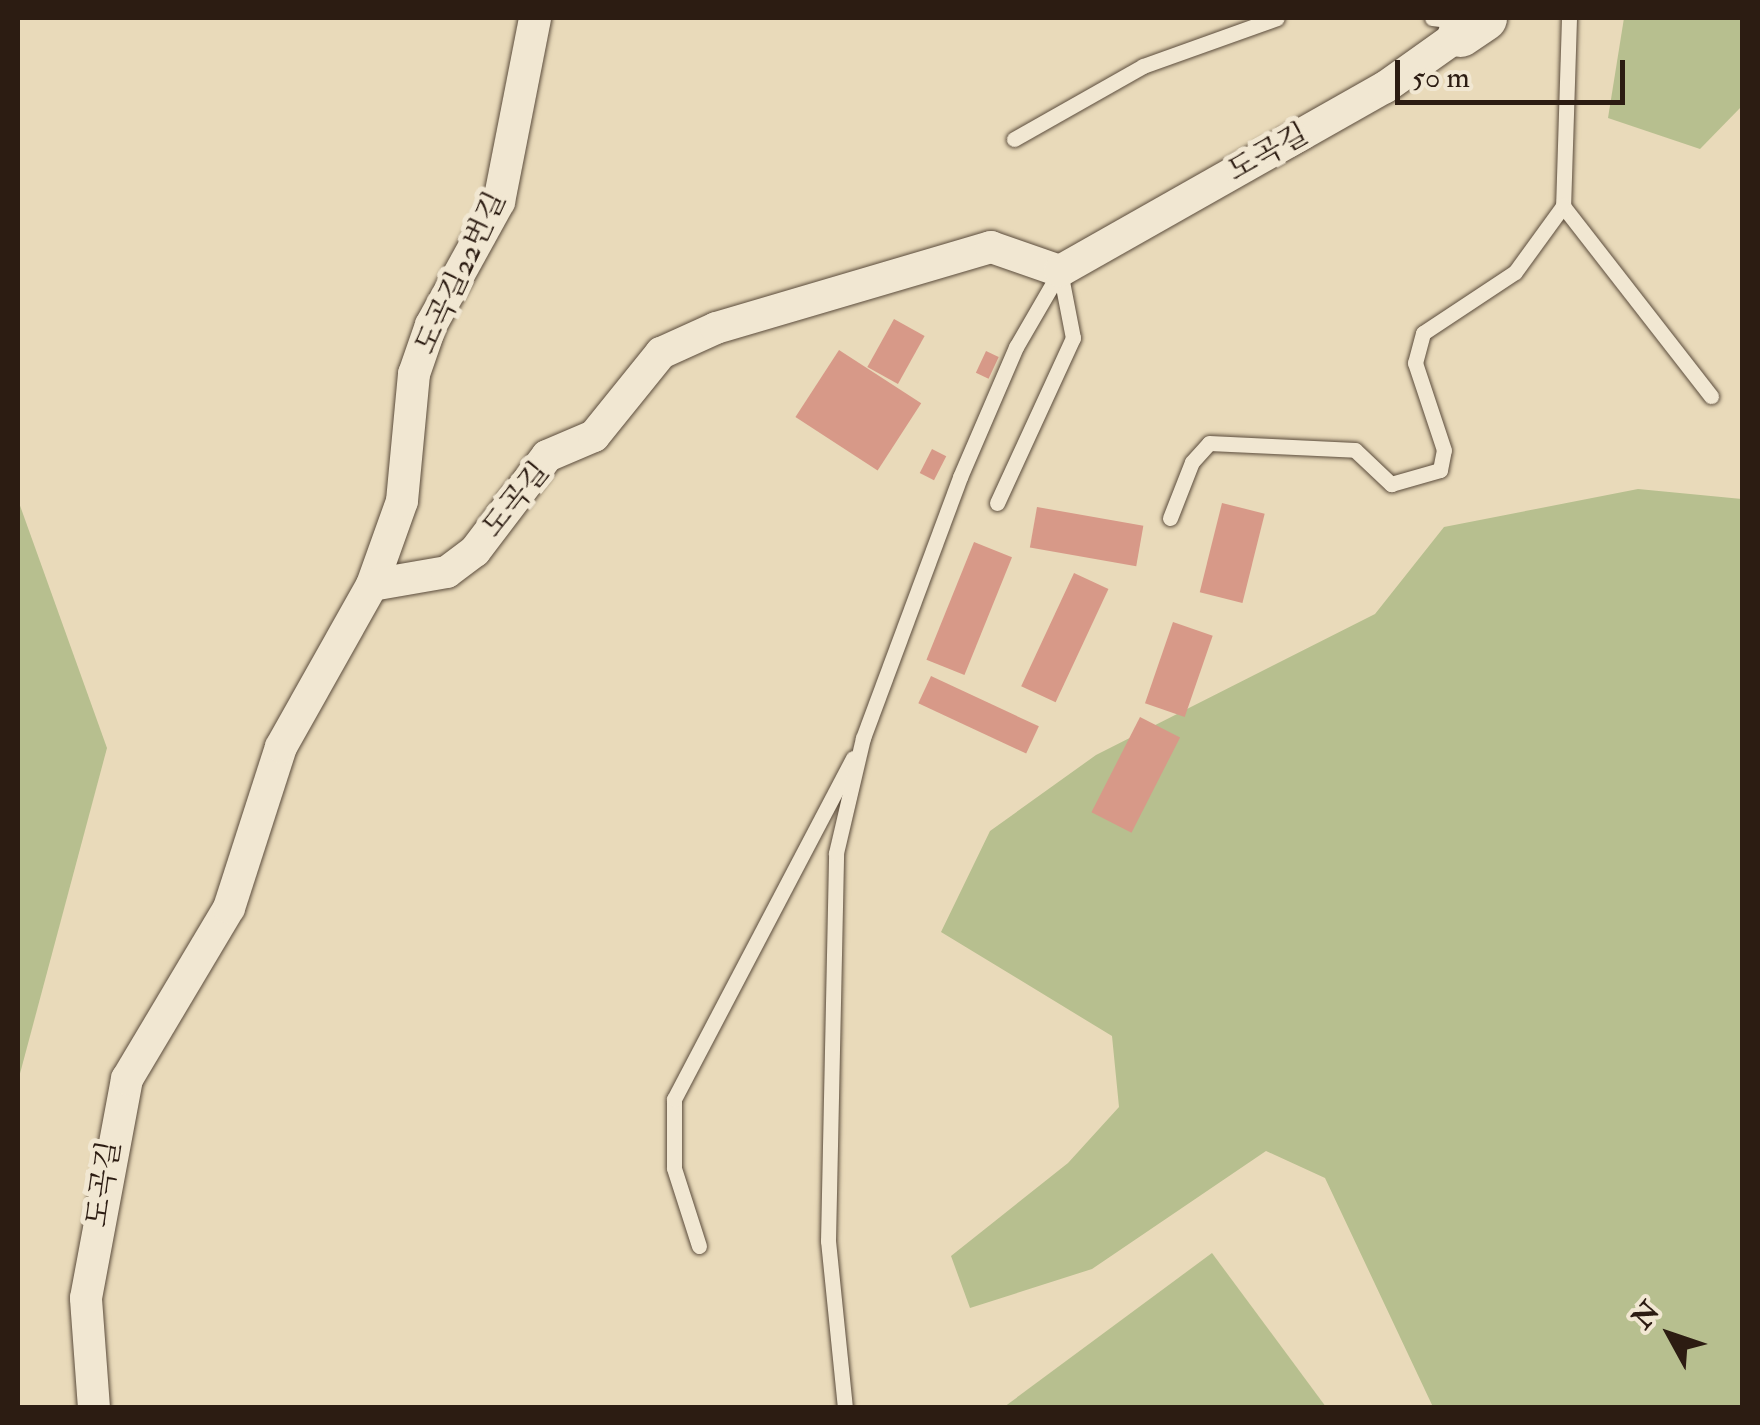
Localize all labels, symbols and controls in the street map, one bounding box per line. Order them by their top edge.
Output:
scale bar [1400,40,1630,102]
text: 50 m [1412,59,1470,96]
street label: 도곡길 [1221,116,1315,190]
street label: 도곡길22번길 [408,186,514,360]
street label: 도곡길 [475,455,557,545]
street label: 도곡길 [79,1138,129,1230]
north arrow [1620,1285,1720,1385]
text: N [1625,1295,1668,1336]

